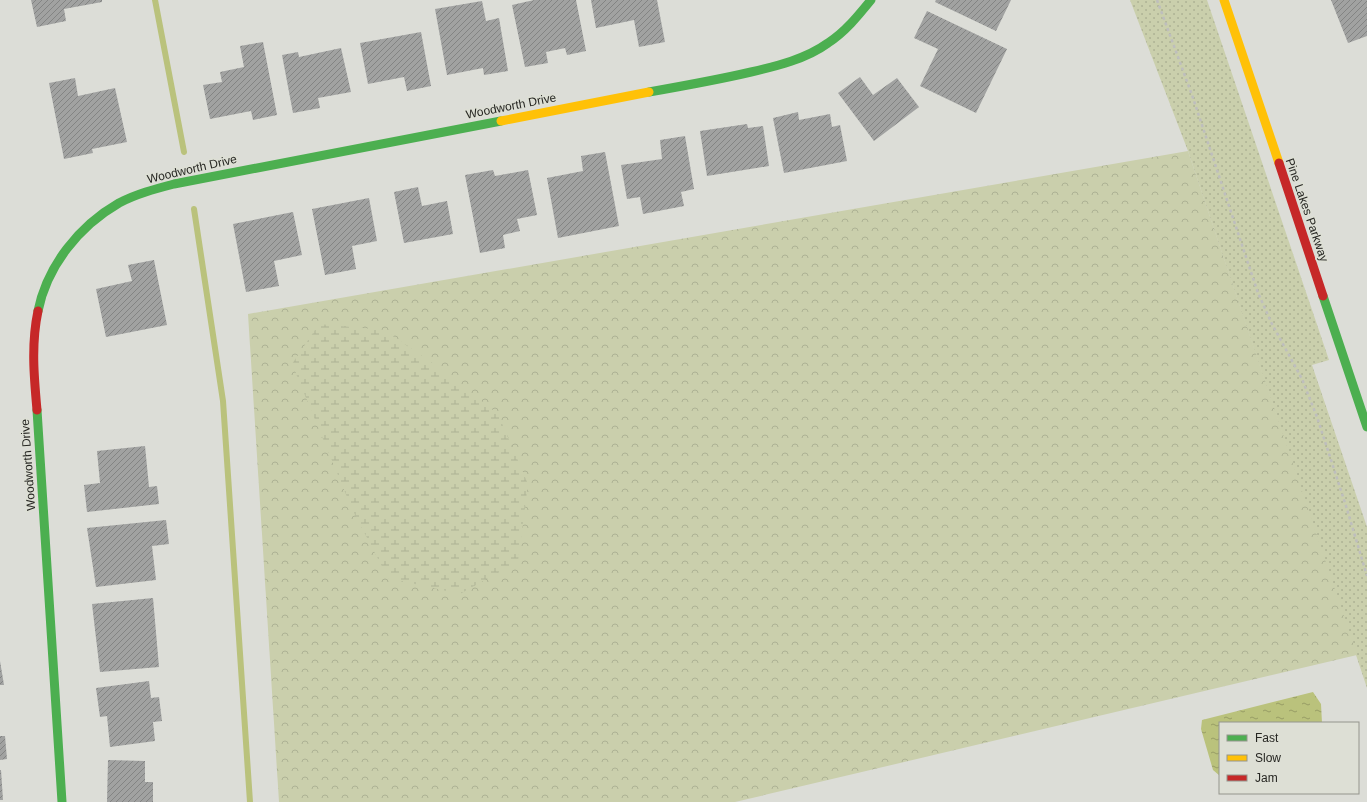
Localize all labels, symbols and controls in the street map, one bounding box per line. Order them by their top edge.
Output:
street label: Woodworth Drive [465,90,558,122]
street label: Woodworth Drive [146,152,239,186]
street label: Pine Lakes Parkway [1283,156,1331,264]
street label: Woodworth Drive [18,418,38,511]
legend [1219,722,1359,794]
text: Fast [1255,731,1279,745]
text: Slow [1255,751,1281,765]
text: Jam [1255,771,1278,785]

